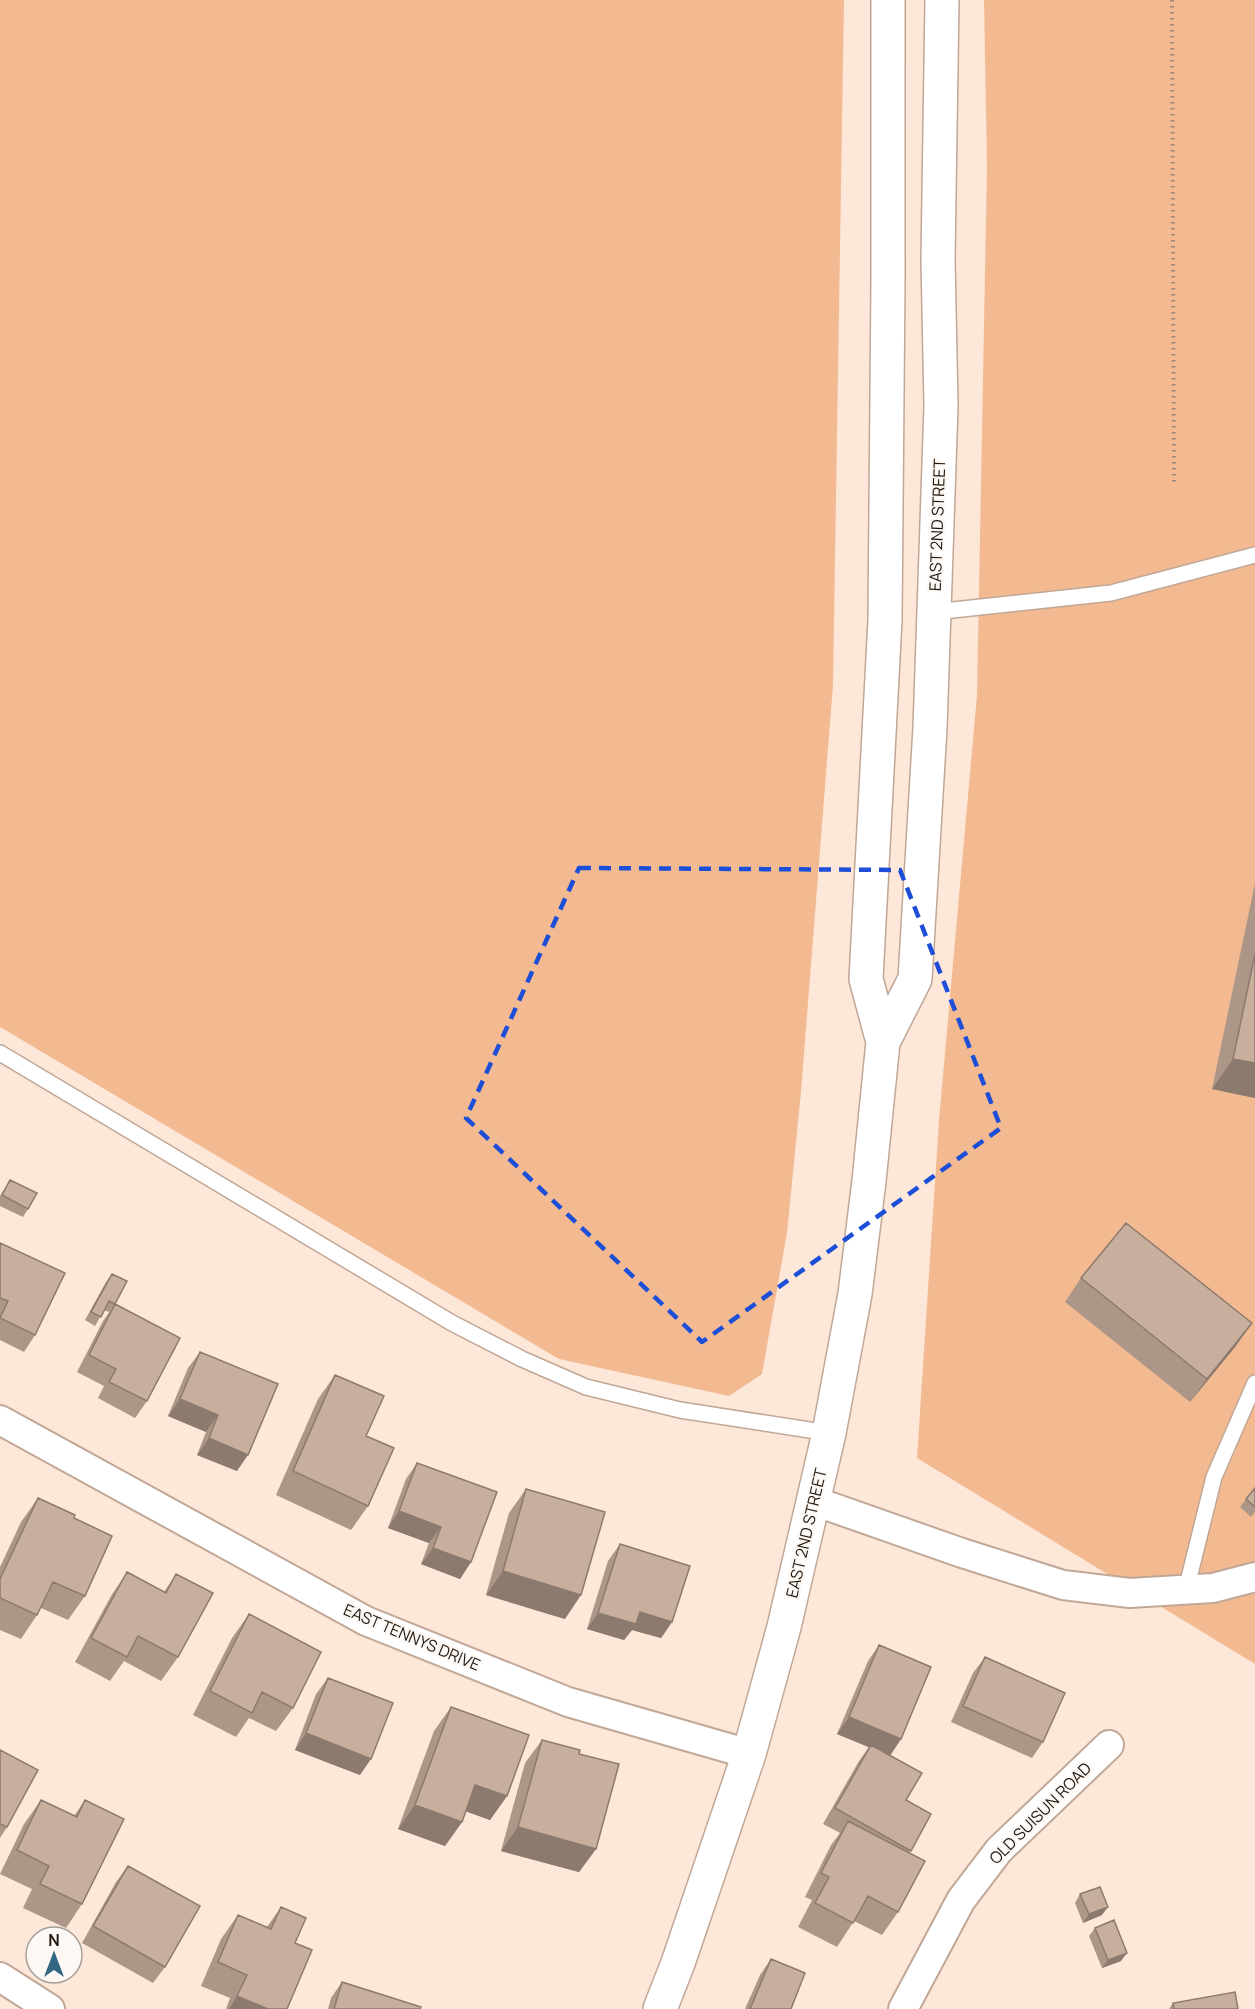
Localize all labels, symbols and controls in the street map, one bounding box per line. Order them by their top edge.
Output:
street label: EAST 2ND STREET [924,458,950,592]
street label: EAST 2ND STREET [780,1466,832,1600]
street label: EAST TENNYS DRIVE [340,1598,484,1676]
street label: OLD SUISUN ROAD [984,1757,1096,1869]
north arrow [24,1925,84,1985]
text: N [48,1929,60,1951]

